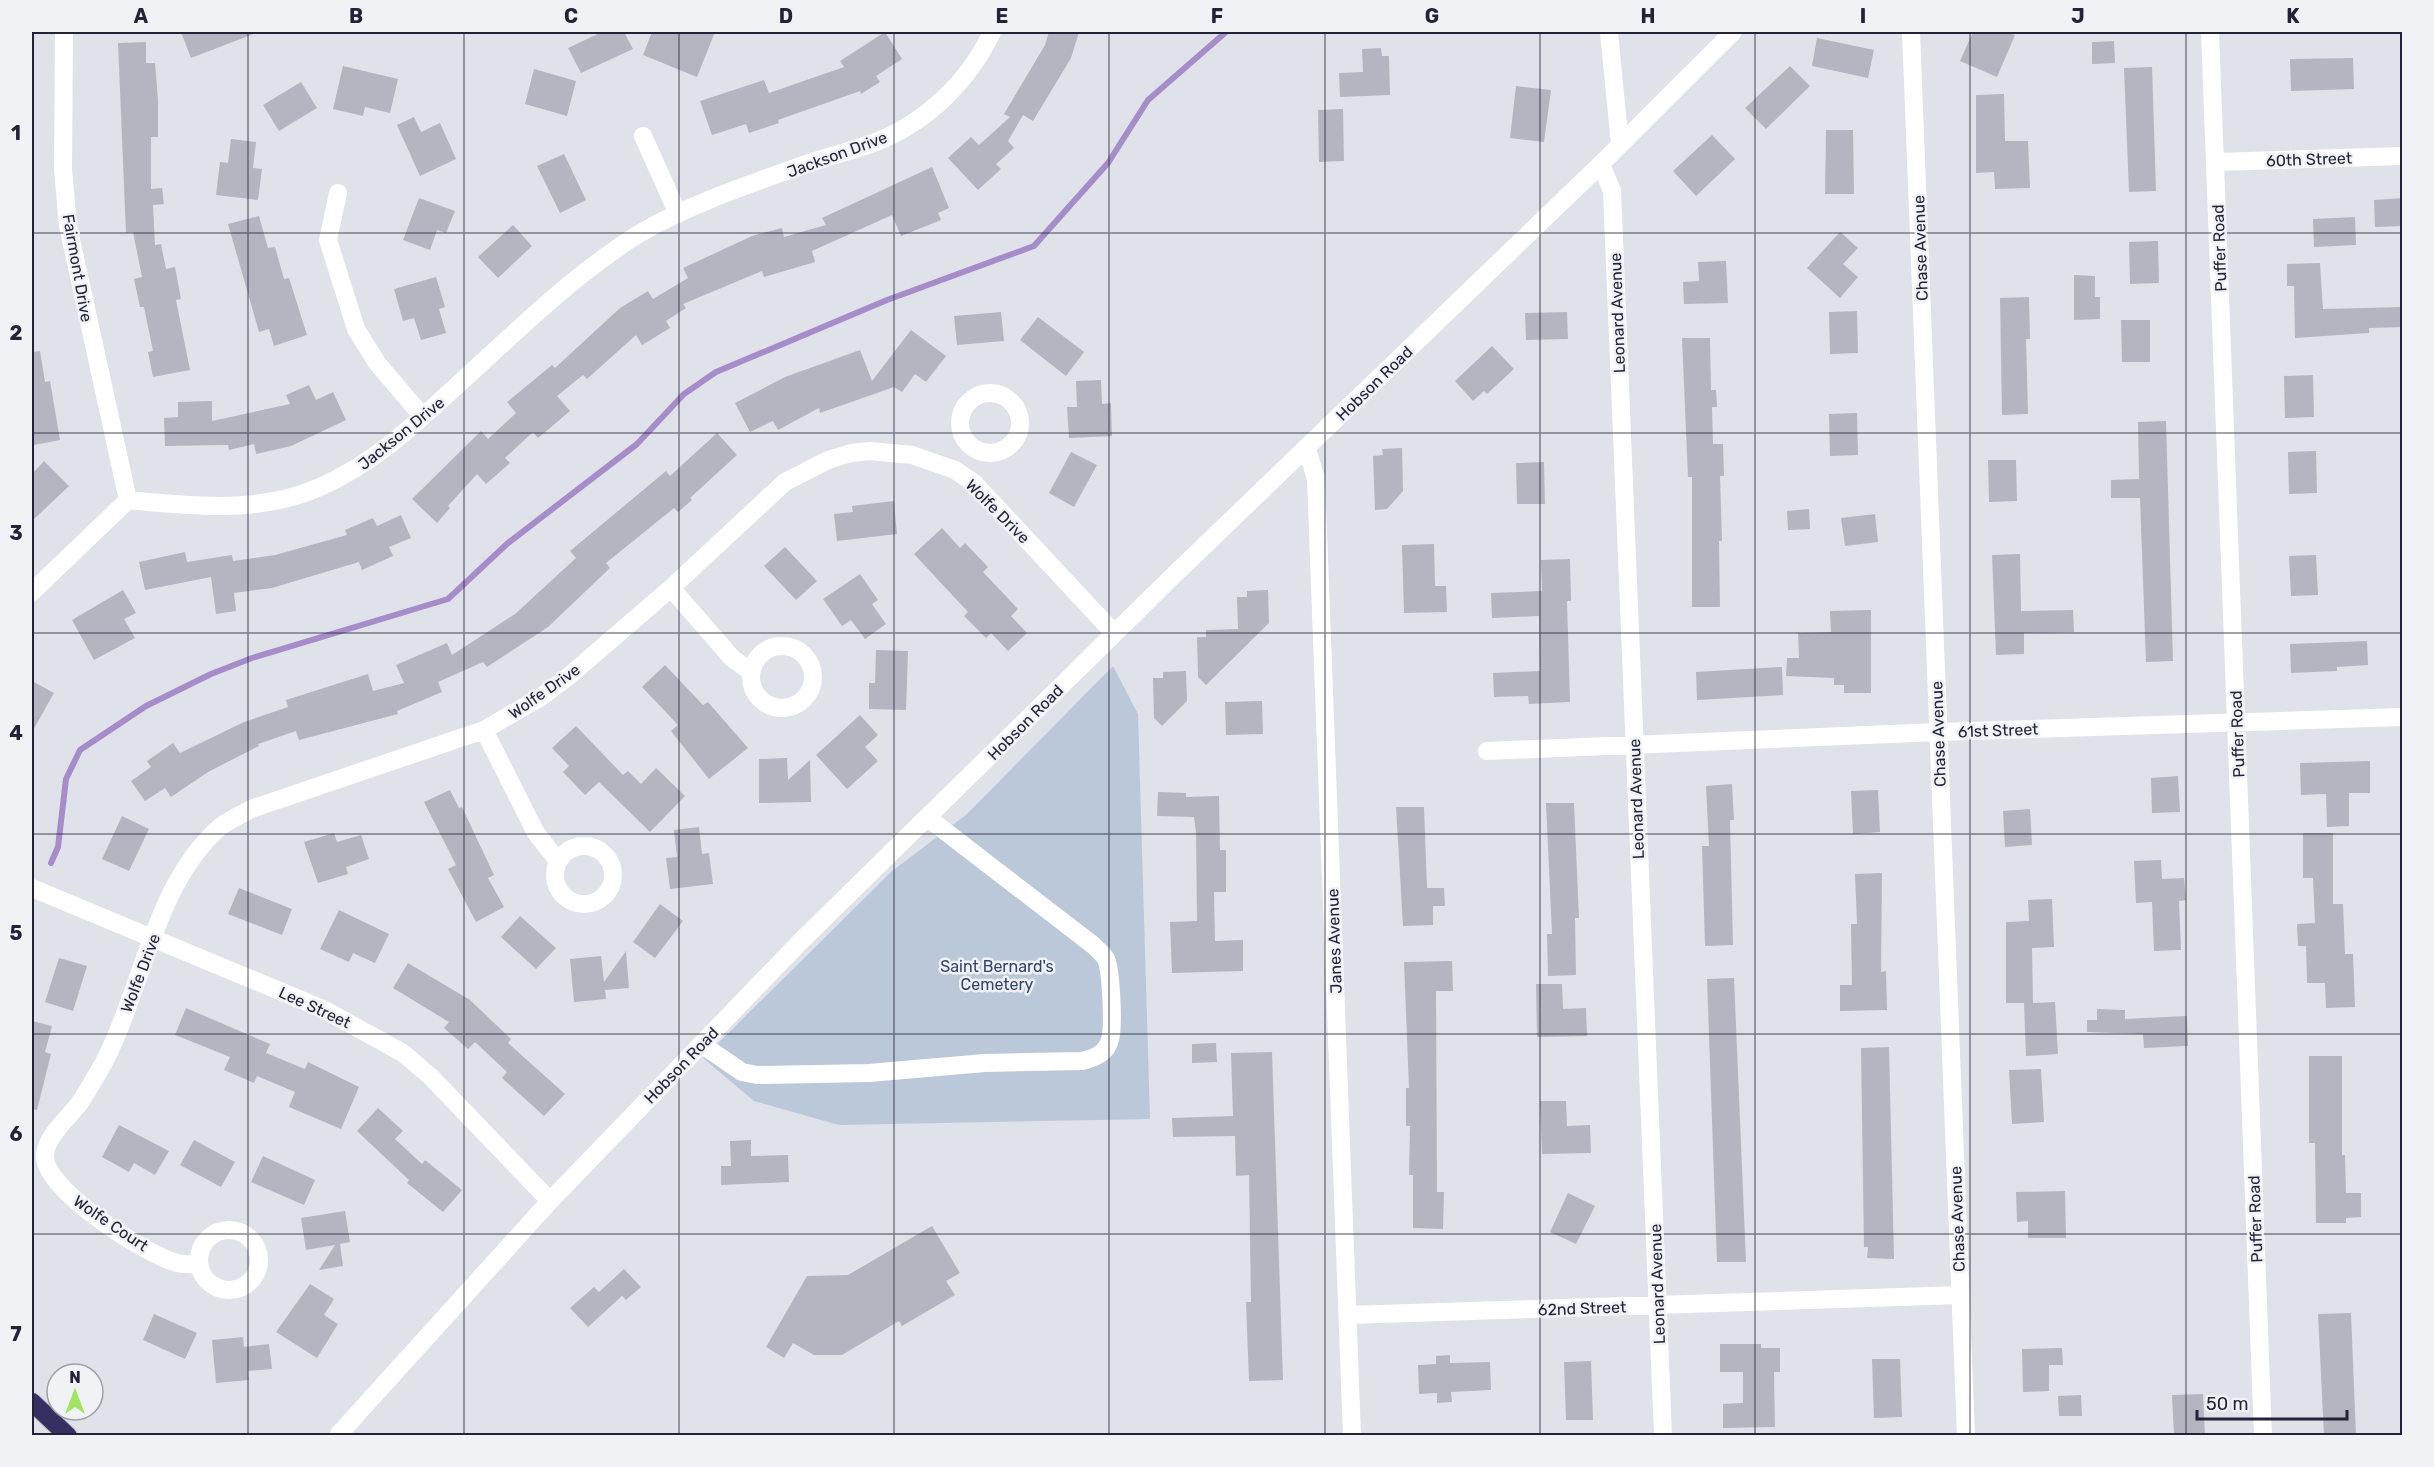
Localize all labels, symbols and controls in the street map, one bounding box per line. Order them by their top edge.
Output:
text: A [134,4,149,28]
text: B [349,4,363,28]
text: C [564,4,578,28]
text: D [779,4,793,28]
text: E [996,4,1008,28]
text: F [1211,4,1223,28]
text: G [1425,4,1439,28]
text: H [1641,4,1655,28]
text: I [1860,4,1866,28]
text: J [2071,4,2085,28]
text: K [2286,4,2300,28]
text: 1 [11,121,21,145]
street label: Jackson Drive [784,128,890,181]
street label: 60th Street [2266,149,2352,170]
street label: Chase Avenue [1909,195,1932,301]
street label: Puffer Road [2208,204,2231,292]
street label: Fairmont Drive [59,213,96,324]
street label: Leonard Avenue [1606,252,1629,374]
text: 2 [10,321,23,345]
street label: Hobson Road [1332,342,1417,425]
street label: Jackson Drive [354,393,448,474]
street label: Wolfe Drive [962,475,1034,547]
text: 3 [9,521,23,545]
street label: Wolfe Drive [505,660,584,723]
street label: Hobson Road [984,681,1067,764]
street label: Chase Avenue [1927,681,1950,787]
street label: Puffer Road [2226,690,2249,778]
street label: 61st Street [1957,720,2039,741]
text: 4 [9,721,23,745]
street label: Leonard Avenue [1625,738,1648,860]
street label: Janes Avenue [1323,888,1346,994]
text: 5 [10,921,23,945]
street label: Wolfe Drive [117,931,164,1015]
park label: Saint Bernard's Cemetery [940,957,1054,994]
street label: Lee Street [276,983,354,1032]
street label: Hobson Road [640,1023,723,1108]
text: 6 [9,1122,23,1146]
street label: Chase Avenue [1946,1166,1969,1272]
street label: Puffer Road [2244,1175,2267,1263]
street label: Wolfe Court [70,1191,152,1255]
street label: Leonard Avenue [1646,1223,1669,1345]
street label: 62nd Street [1537,1297,1627,1320]
text: 7 [10,1322,22,1346]
north arrow [45,1362,105,1422]
text: N [69,1368,81,1387]
scale bar [2197,1383,2347,1421]
text: 50 m [2206,1393,2249,1415]

